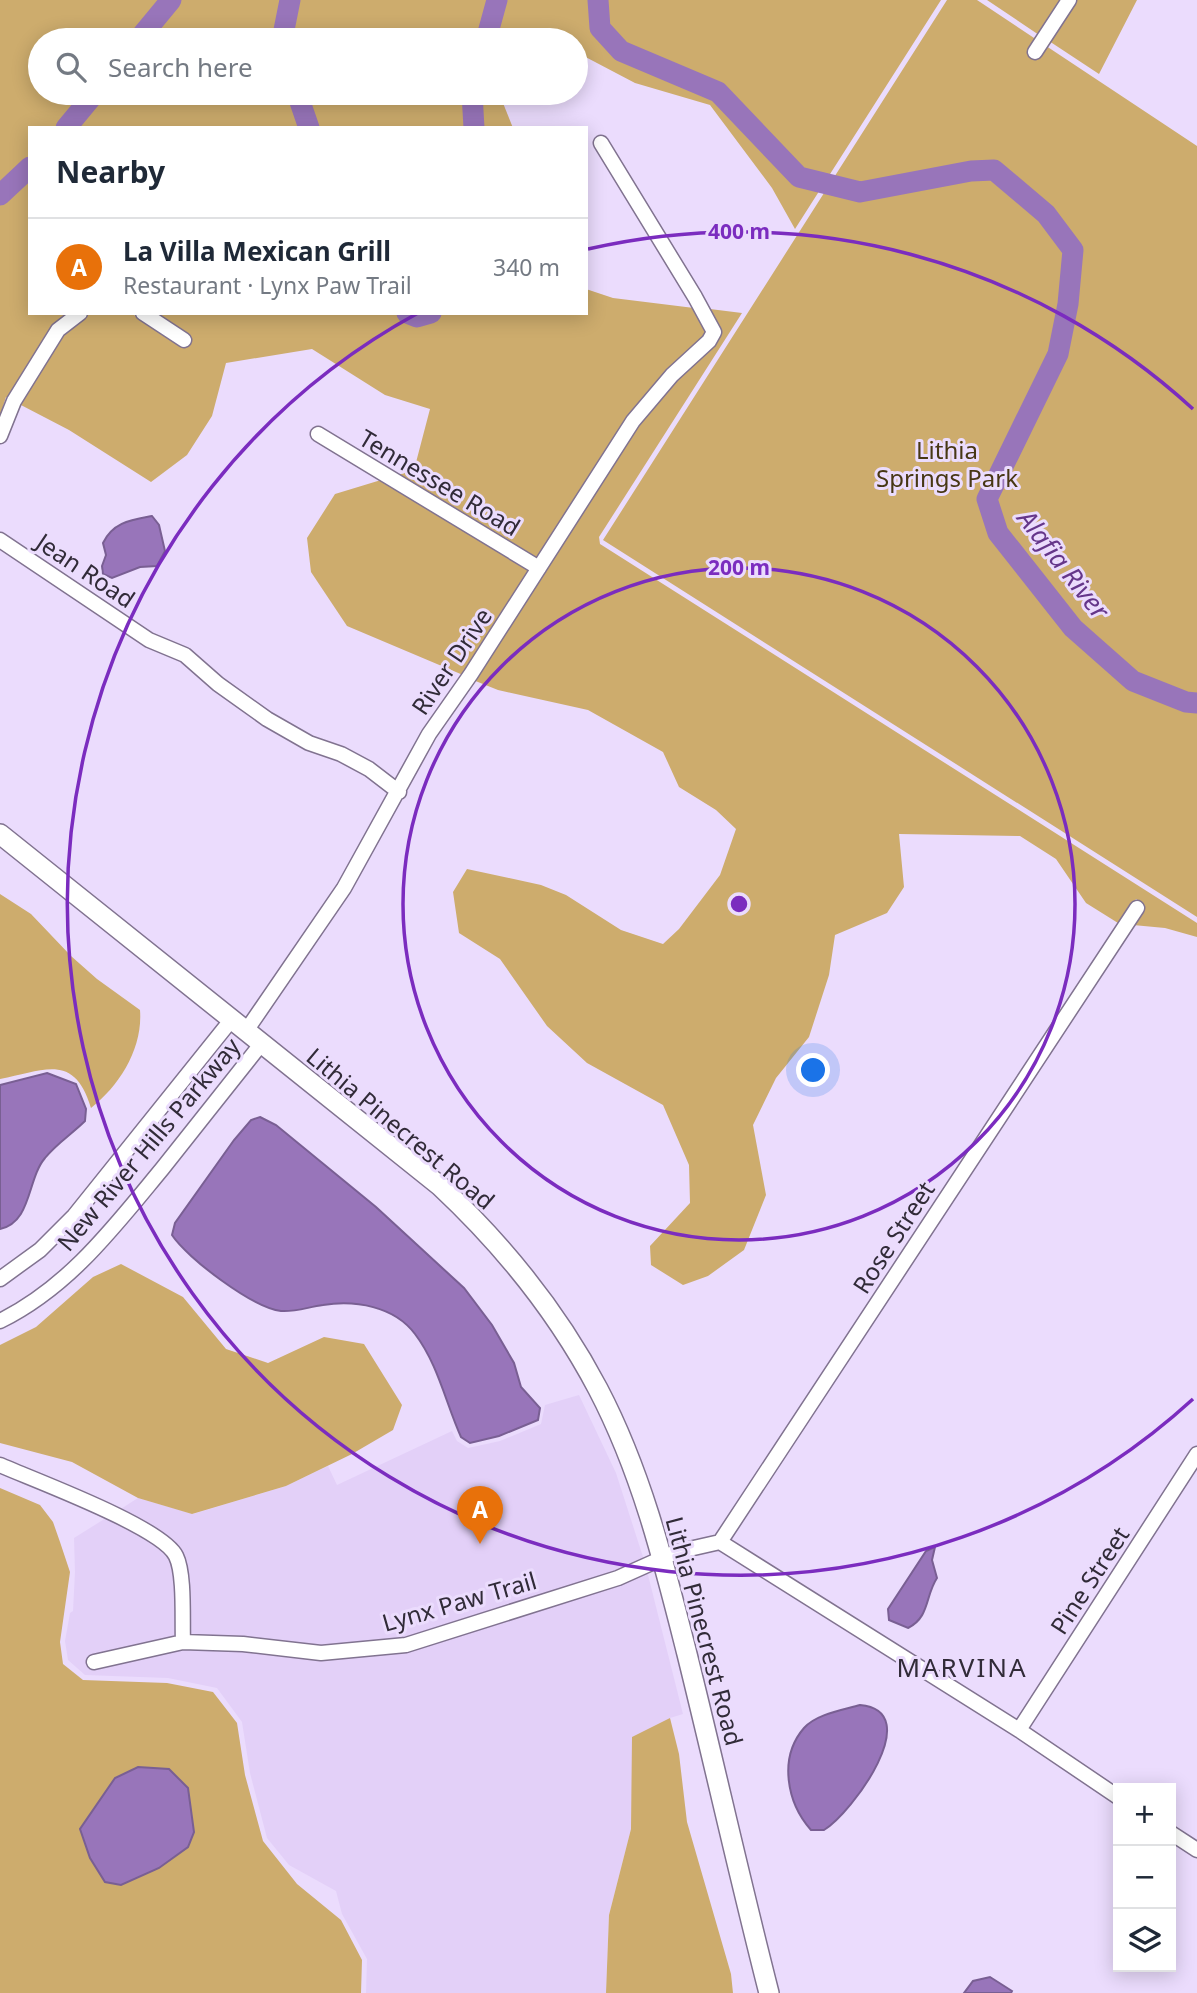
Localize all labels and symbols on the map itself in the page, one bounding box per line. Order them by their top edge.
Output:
text: 400 m [708,217,770,245]
street label: Tennessee Road [353,421,527,543]
park label: Lithia Springs Park [876,433,1018,494]
water label: Alafia River [1009,500,1119,627]
street label: Jean Road [29,524,142,615]
text: 200 m [708,553,770,581]
street label: River Drive [403,601,499,721]
centre of rings [727,892,751,916]
street label: New River Hills Parkway [49,1030,248,1258]
street label: Lithia Pinecrest Road [300,1040,502,1216]
your location [796,1053,830,1087]
street label: Rose Street [844,1174,942,1300]
pin: A [457,1486,503,1544]
street label: Lithia Pinecrest Road [659,1513,751,1749]
street label: Pine Street [1042,1519,1136,1640]
street label: Lynx Paw Trail [378,1563,540,1639]
district label: MARVINA [896,1649,1028,1685]

